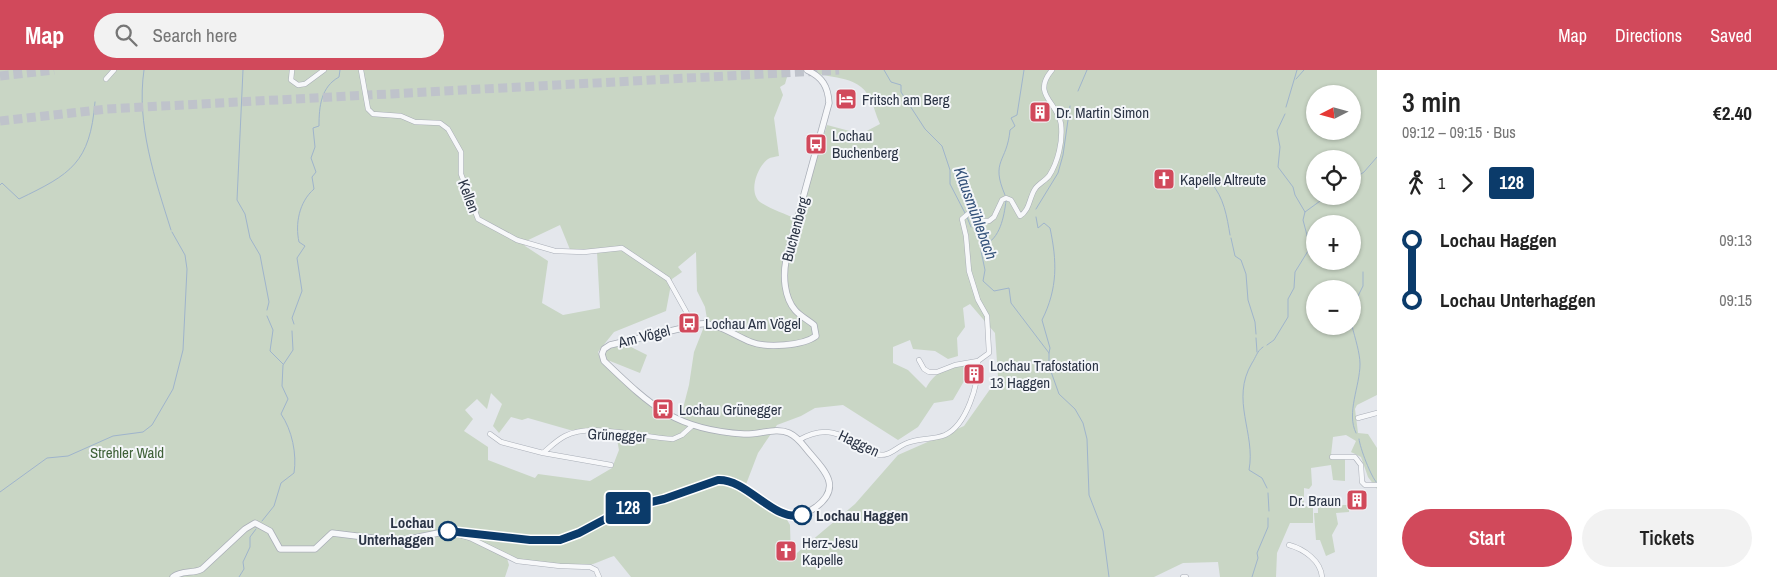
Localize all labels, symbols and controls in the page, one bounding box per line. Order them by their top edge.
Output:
search box [94,13,444,58]
text: Map [25,19,64,51]
icon: search [112,21,140,49]
text: Search here [152,22,237,48]
text: Map [1558,23,1587,48]
text: Directions [1615,23,1682,48]
text: Saved [1710,23,1752,48]
text: 3 min [1402,83,1461,121]
north arrow [1306,85,1361,140]
map controls [1306,85,1361,335]
hotel icon: Fritsch am Berg [834,87,858,111]
place label: Fritsch am Berg [862,89,950,110]
building icon: Dr. Martin Simon [1028,100,1052,124]
text: €2.40 [1713,100,1752,126]
place label: Dr. Martin Simon [1056,102,1149,123]
text: 09:12 – 09:15 · Bus [1402,121,1516,143]
place label: Lochau Buchenberg [832,125,898,163]
bus stop icon: Lochau Buchenberg [804,132,828,156]
button: locate [1306,150,1361,205]
water label: Klausmühlebach [949,164,1003,262]
church icon: Kapelle Altreute [1152,167,1176,191]
place label: Kapelle Altreute [1180,169,1266,190]
icon: walk [1402,169,1430,197]
icon: forward [1453,169,1481,197]
text: 128 [1499,170,1524,195]
text: 1 [1438,172,1445,194]
street label: Kellen [453,176,485,216]
street label: Buchenberg [776,194,814,264]
button: + [1306,215,1361,270]
text: Lochau Haggen [1440,227,1557,253]
text: 09:13 [1719,229,1752,251]
button: − [1306,280,1361,335]
text: Lochau Unterhaggen [1440,287,1596,313]
text: 09:15 [1719,289,1752,311]
bus stop icon: Lochau Am Vögel [677,311,701,335]
place label: Lochau Am Vögel [705,313,801,334]
street label: Am Vögel [615,319,672,353]
place label: Lochau Trafostation 13 Haggen [990,355,1099,393]
building icon: Lochau Trafostation 13 Haggen [962,362,986,386]
bus stop icon: Lochau Grünegger [651,397,675,421]
place label: Lochau Grünegger [679,399,782,420]
street label: Grünegger [587,423,647,447]
street label: Haggen [835,424,883,462]
park label: Strehler Wald [90,442,164,463]
building icon: Dr. Braun [1345,488,1369,512]
place label: Dr. Braun [1289,490,1341,511]
line badge: 128 [599,492,657,524]
text: 128 [616,495,640,520]
marker: Lochau Haggen [792,505,812,525]
place label: Lochau Haggen [816,505,908,526]
button: Start [1402,509,1572,567]
button: Tickets [1582,509,1752,567]
place label: Lochau Unterhaggen [358,512,434,550]
marker: Lochau Unterhaggen [438,521,458,541]
place label: Herz-Jesu Kapelle [802,532,858,570]
church icon: Herz-Jesu Kapelle [774,539,798,563]

